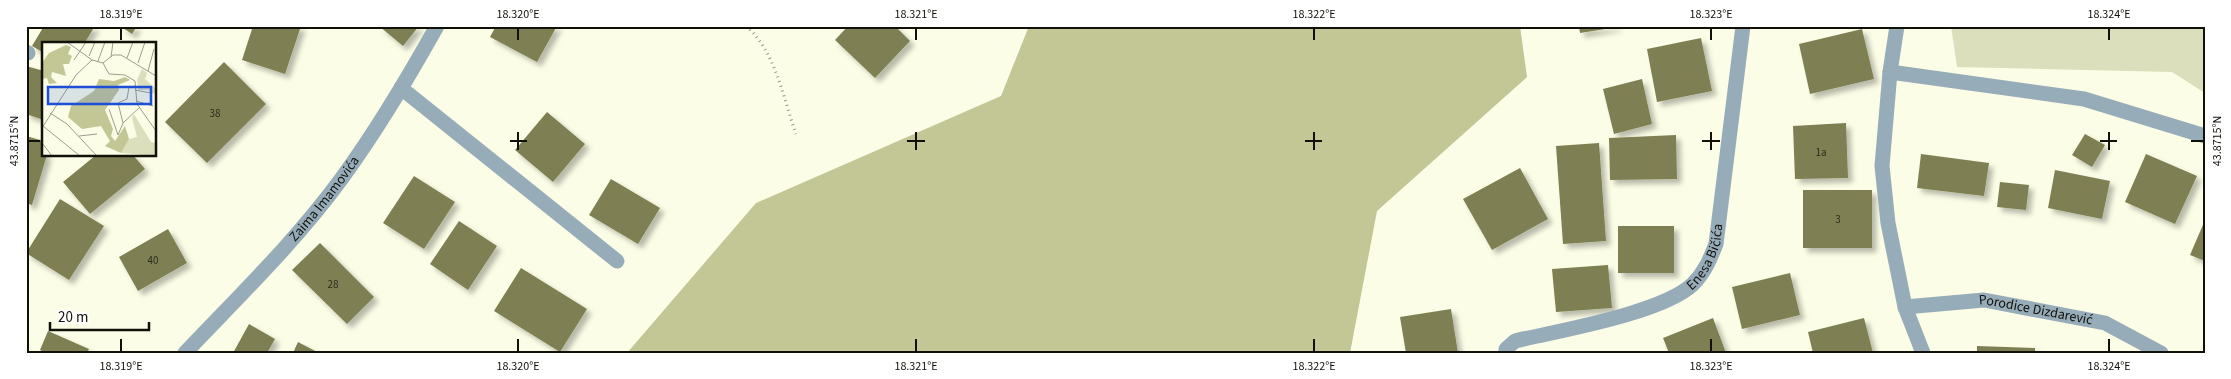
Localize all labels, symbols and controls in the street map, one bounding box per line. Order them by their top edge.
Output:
text: 18.319°E [99,6,143,23]
text: 18.320°E [496,6,540,23]
text: 18.321°E [894,6,938,23]
text: 18.322°E [1292,6,1336,23]
text: 18.323°E [1689,6,1733,23]
text: 18.324°E [2087,6,2131,23]
inset map [42,42,156,156]
house number: 38 [210,106,221,121]
text: 43.8715°N [6,116,23,166]
text: 43.8715°N [2209,116,2226,166]
house number: 1a [1815,145,1827,160]
street label: Zaima Imamovića [285,152,365,246]
house number: 3 [1835,212,1841,227]
street label: Enesa Bičića [1682,223,1728,295]
house number: 40 [148,253,158,268]
house number: 28 [328,277,339,292]
street label: Porodice Dizdarević [1978,290,2095,331]
scale bar [50,299,149,331]
text: 20 m [58,307,88,328]
text: 18.319°E [99,358,143,375]
text: 18.320°E [496,358,540,375]
text: 18.321°E [894,358,938,375]
text: 18.322°E [1292,358,1336,375]
text: 18.323°E [1689,358,1733,375]
text: 18.324°E [2087,358,2131,375]

